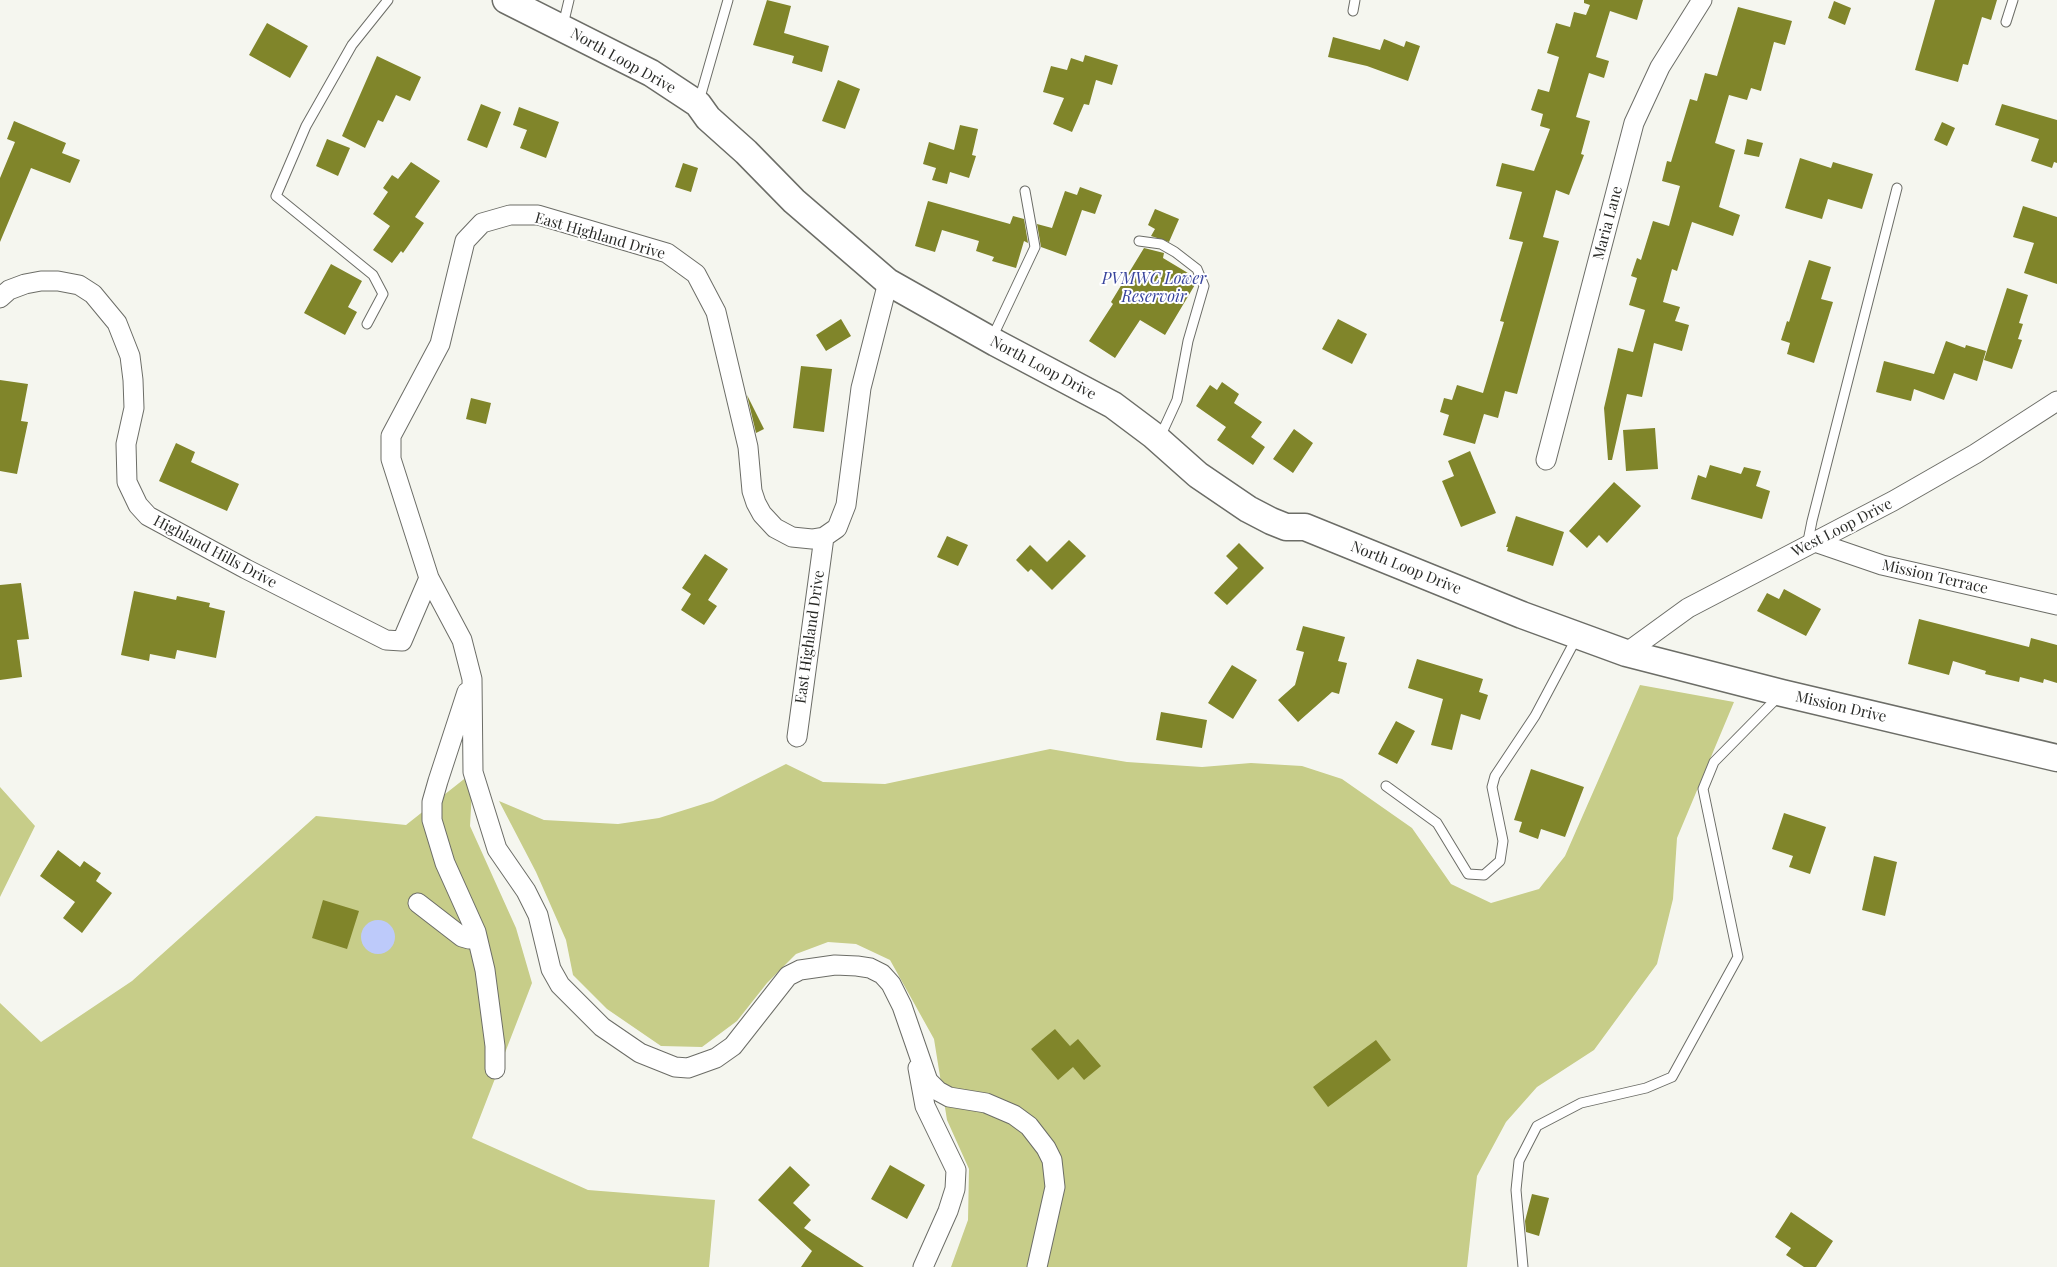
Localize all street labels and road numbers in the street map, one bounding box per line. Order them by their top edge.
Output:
street label: North Loop Drive [567,25,679,97]
street label: Maria Lane [1590,184,1626,262]
street label: East Highland Drive [533,209,667,263]
street label: North Loop Drive [987,332,1099,404]
street label: West Loop Drive [1789,495,1895,561]
street label: Highland Hills Drive [150,512,280,592]
street label: North Loop Drive [1348,538,1464,598]
street label: Mission Terrace [1880,556,1990,598]
street label: East Highland Drive [792,569,828,705]
street label: Mission Drive [1794,688,1888,726]

